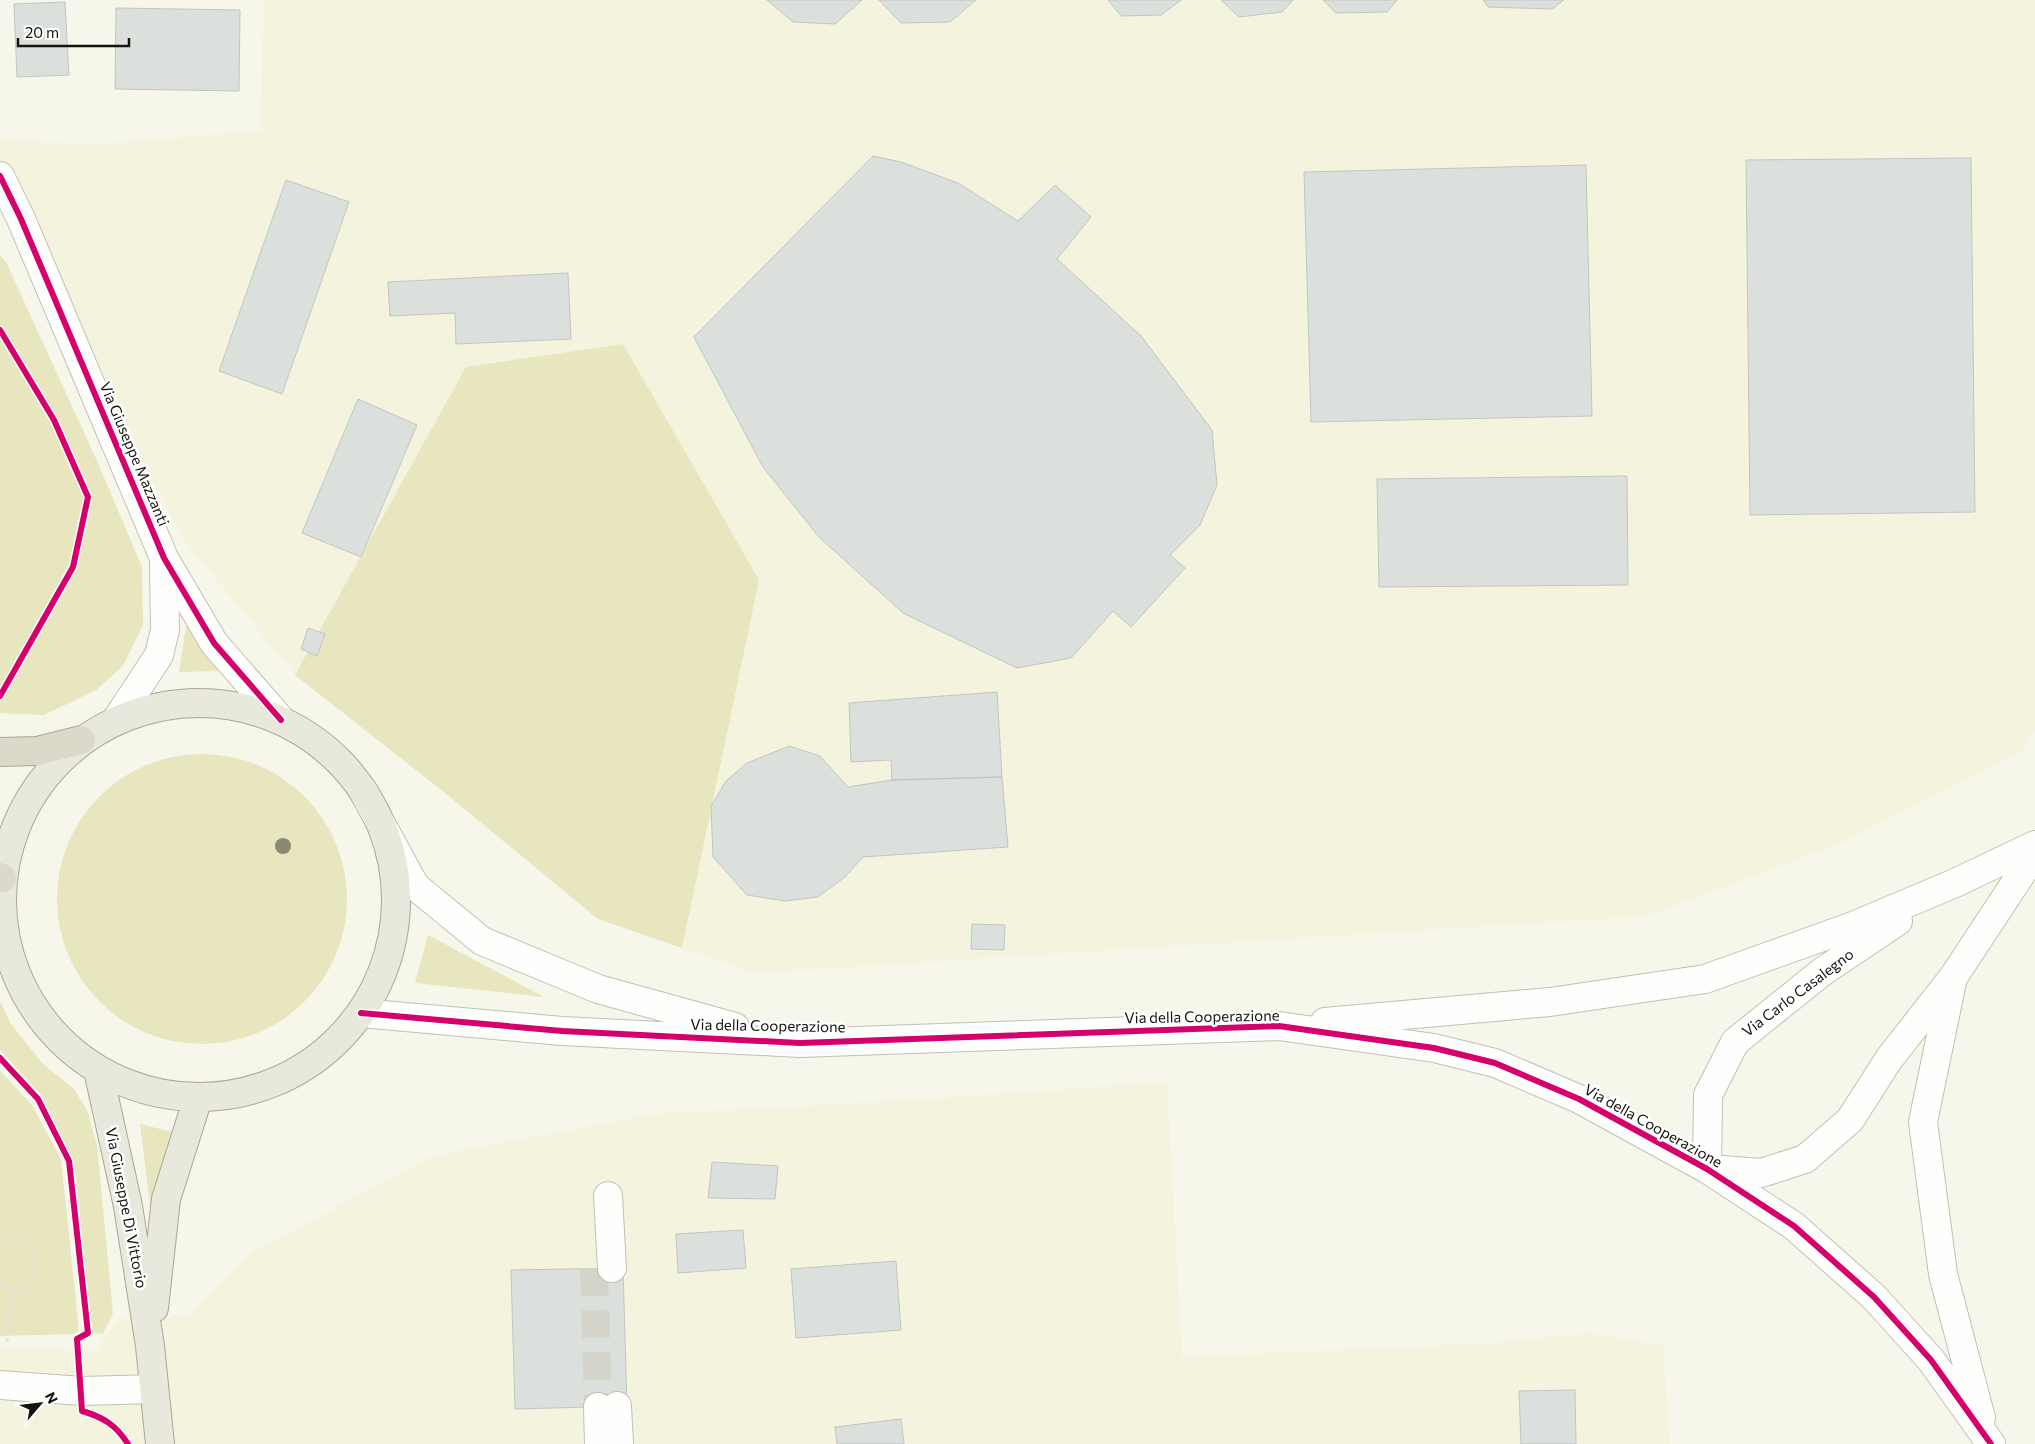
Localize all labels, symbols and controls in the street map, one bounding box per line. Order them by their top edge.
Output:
scale bar [18,15,129,47]
text: 20 m [25,23,59,41]
street label: Via Giuseppe Mazzanti [96,379,173,528]
street label: Via Carlo Casalegno [1738,944,1857,1040]
street label: Via della Cooperazione [1124,1006,1280,1026]
street label: Via della Cooperazione [690,1015,846,1035]
street label: Via della Cooperazione [1581,1080,1726,1171]
street label: Via Giuseppe Di Vittorio [103,1126,151,1290]
north arrow [15,1379,65,1429]
text: N [42,1389,62,1406]

